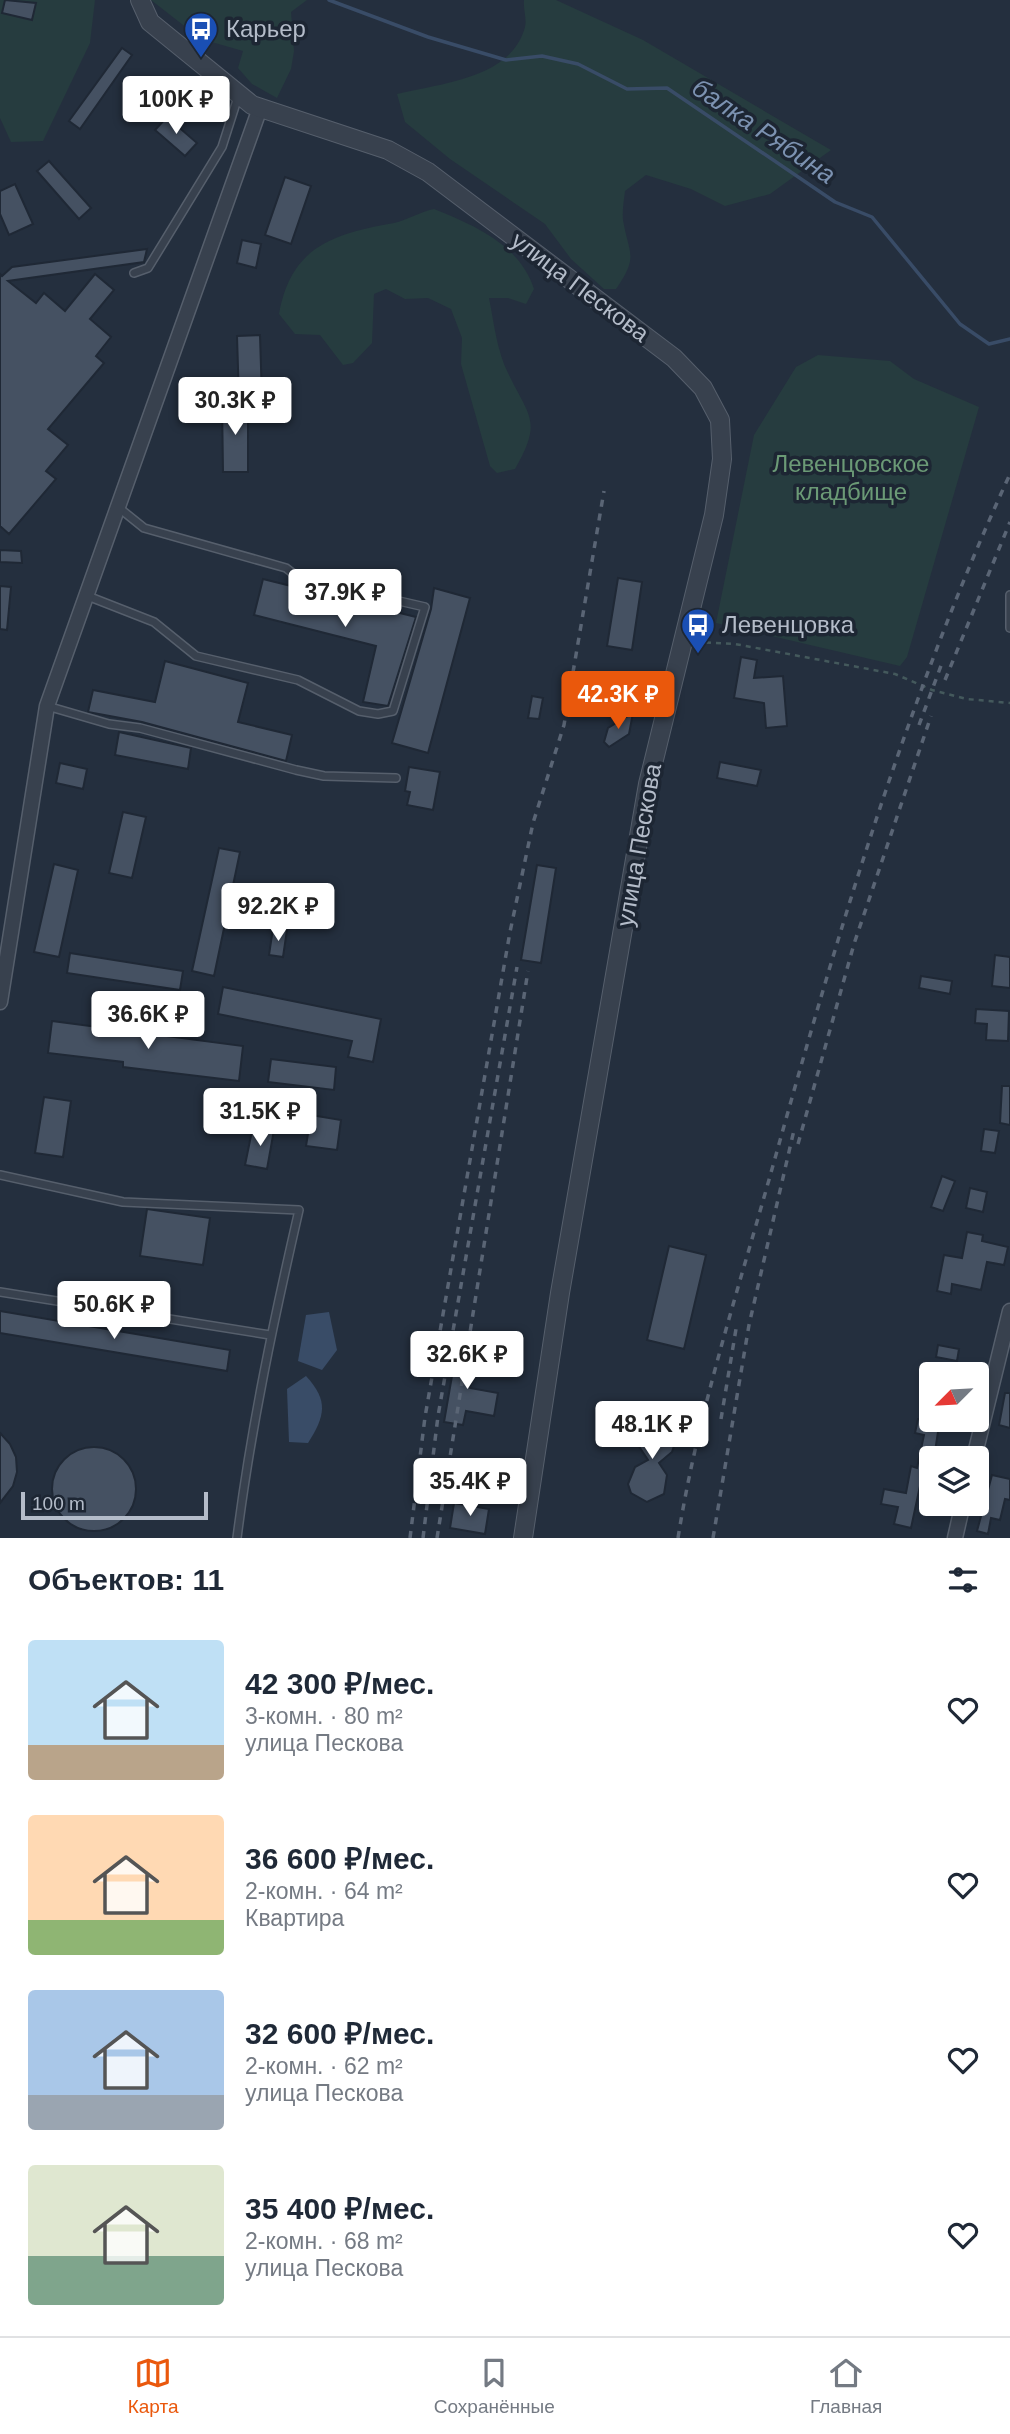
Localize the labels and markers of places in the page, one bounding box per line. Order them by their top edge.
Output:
bus stop icon: Карьер [182,10,220,59]
place label: Карьер [226,15,306,42]
pin: 100K ₽ [119,76,233,136]
pin: 30.3K ₽ [170,378,300,437]
pin: 37.9K ₽ [280,570,410,629]
bus stop icon: Левенцовка [679,606,717,655]
place label: Левенцовка [722,611,855,638]
pin: 42.3K ₽ [553,672,683,731]
pin: 92.2K ₽ [213,884,343,943]
pin: 36.6K ₽ [83,992,213,1051]
pin: 31.5K ₽ [195,1088,325,1148]
pin: 50.6K ₽ [49,1282,179,1341]
pin: 32.6K ₽ [402,1332,532,1391]
pin: 48.1K ₽ [587,1402,717,1461]
pin: 35.4K ₽ [405,1458,535,1518]

